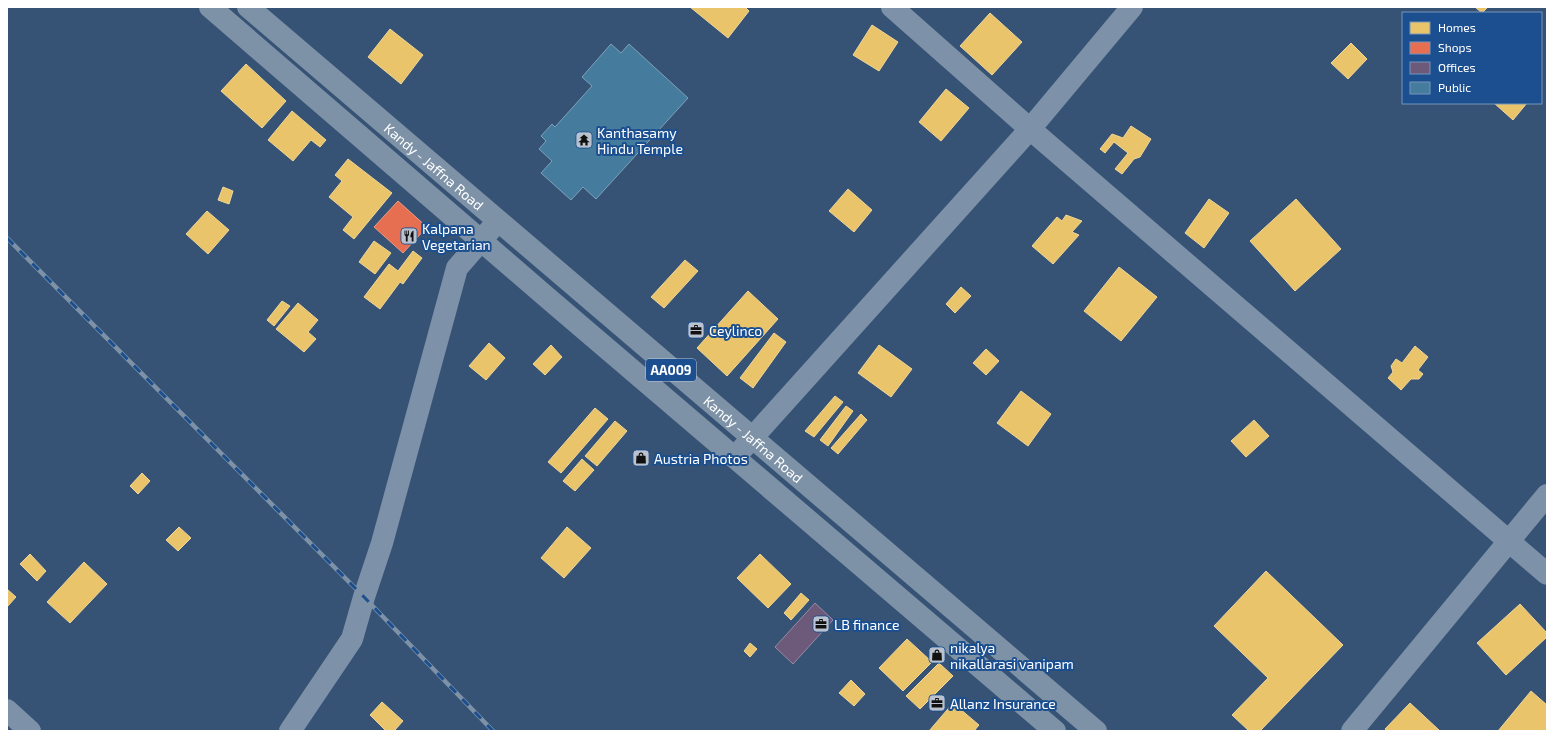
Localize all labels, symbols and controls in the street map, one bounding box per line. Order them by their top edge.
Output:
legend [1402,12,1542,104]
text: Homes [1438,20,1476,34]
text: Shops [1438,40,1472,54]
text: Offices [1438,60,1475,74]
text: Public [1438,80,1471,94]
street label: Kandy - Jaffna Road [381,119,487,213]
place label: Kanthasamy Hindu Temple [597,124,683,157]
temple icon: Kanthasamy Hindu Temple [574,130,594,150]
place label: Kalpana Vegetarian [422,220,491,253]
restaurant icon: Kalpana Vegetarian [399,226,419,246]
office icon: Ceylinco [686,320,706,340]
place label: Ceylinco [709,322,762,339]
road number: AA009 [646,359,696,381]
street label: Kandy - Jaffna Road [701,392,807,486]
shop icon: Austria Photos [631,448,651,468]
place label: Austria Photos [654,450,748,467]
office icon: LB finance [811,614,831,634]
place label: LB finance [834,616,899,633]
place label: nikalya nikallarasi vanipam [950,639,1074,672]
shop icon: nikalya nikallarasi vanipam [927,645,947,665]
office icon: Allanz Insurance [927,693,947,713]
place label: Allanz Insurance [950,695,1056,712]

